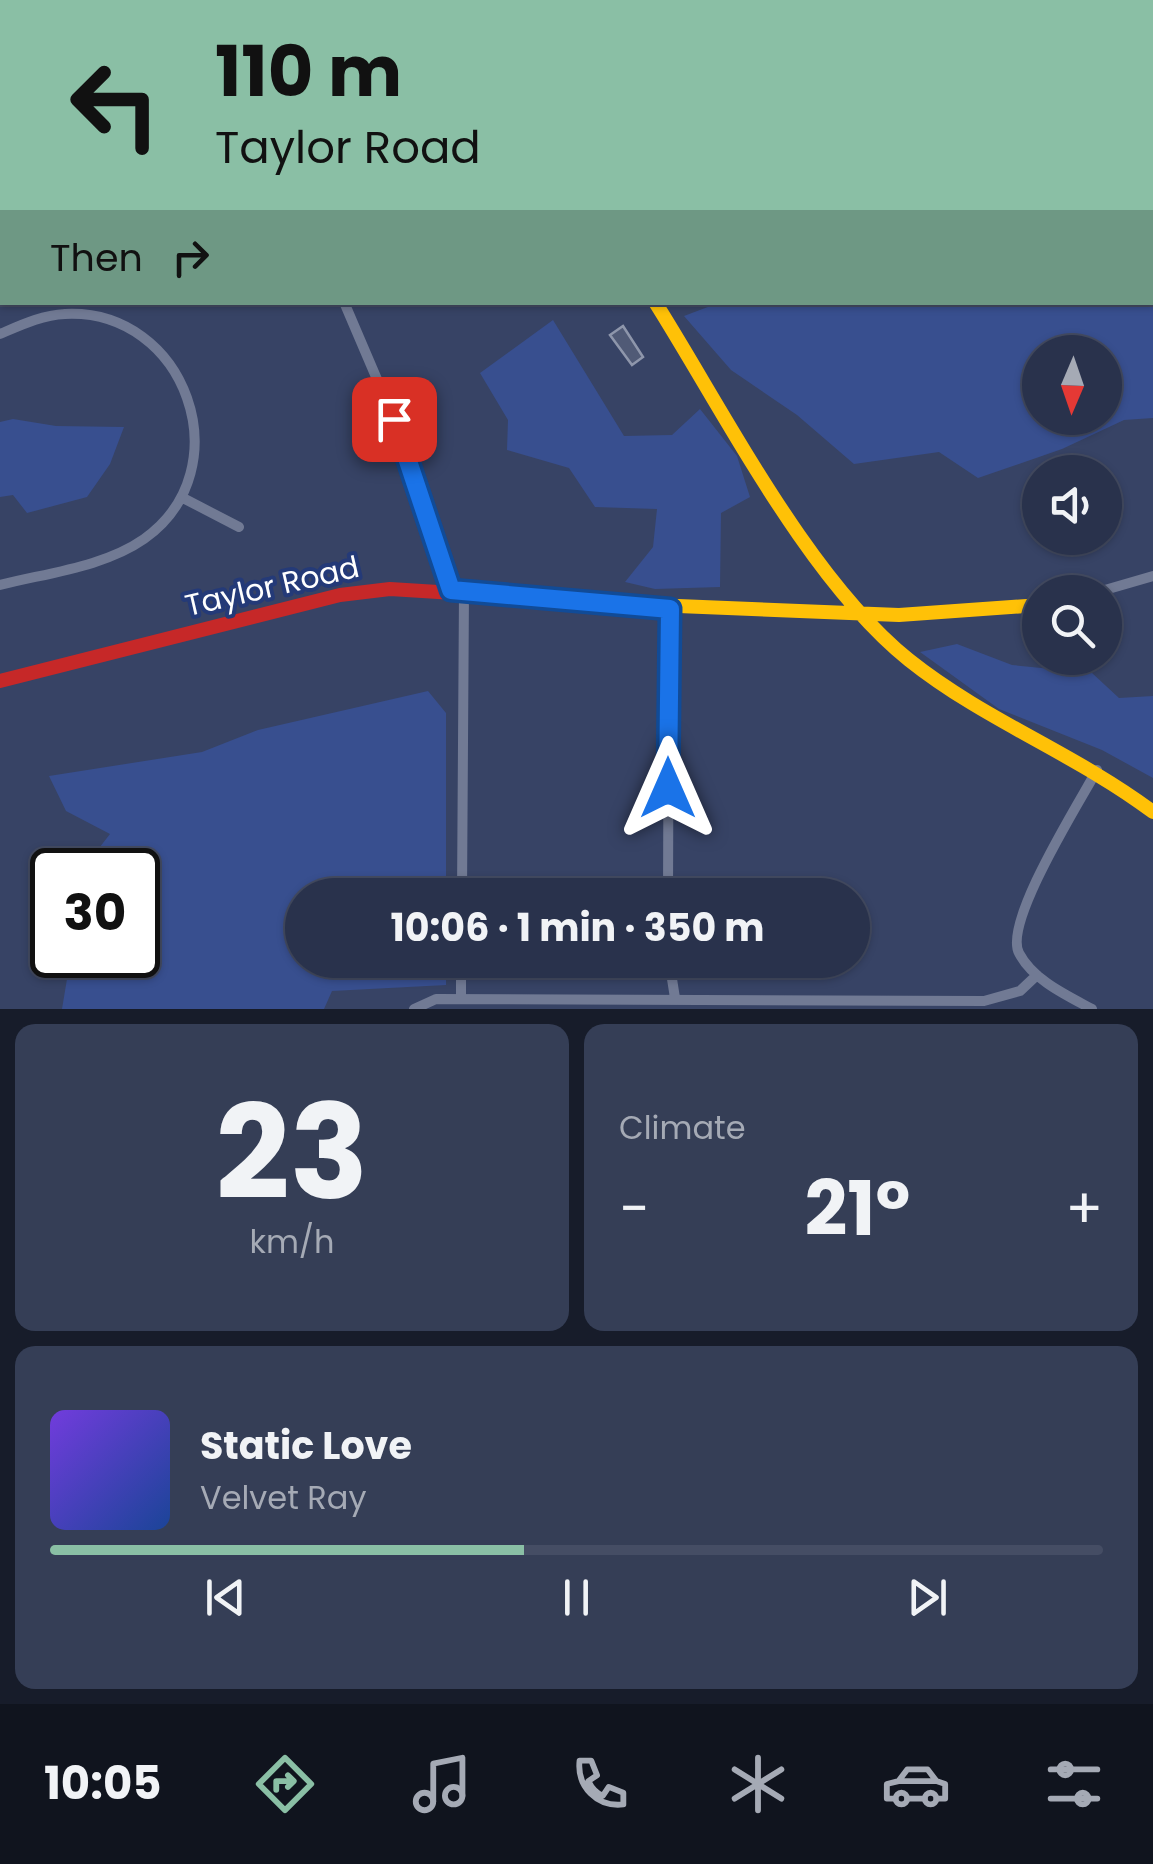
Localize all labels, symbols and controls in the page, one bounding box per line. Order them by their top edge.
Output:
text: 110 m [215,22,402,121]
icon: left [50,40,180,170]
text: Taylor Road [215,116,481,179]
icon: right [163,230,218,285]
text: Then [50,231,143,284]
north arrow [1022,335,1122,435]
map controls [1022,335,1122,675]
pin [352,377,437,462]
icon: arrive [367,392,422,447]
button: sound [1022,455,1122,555]
street label: Taylor Road [181,545,363,627]
button: search [1022,575,1122,675]
position arrow [616,736,720,840]
speed limit sign: 30 [30,848,160,978]
text: 10:06 · 1 min · 350 m [391,901,764,954]
text: 23 [216,1061,368,1244]
text: Climate [619,1105,746,1150]
text: 21° [804,1156,910,1261]
text: − [619,1170,649,1247]
text: + [1065,1170,1103,1247]
text: km/h [249,1219,335,1264]
text: Static Love [200,1419,412,1472]
text: Velvet Ray [200,1475,366,1520]
icon: previous [198,1570,253,1625]
icon: pause [549,1570,604,1625]
icon: next [900,1570,955,1625]
icon: directions [250,1749,320,1819]
icon: music [407,1749,477,1819]
icon: phone [565,1749,635,1819]
icon: climate [723,1749,793,1819]
icon: car [881,1749,951,1819]
icon: filters [1039,1749,1109,1819]
text: 10:05 [44,1752,162,1815]

